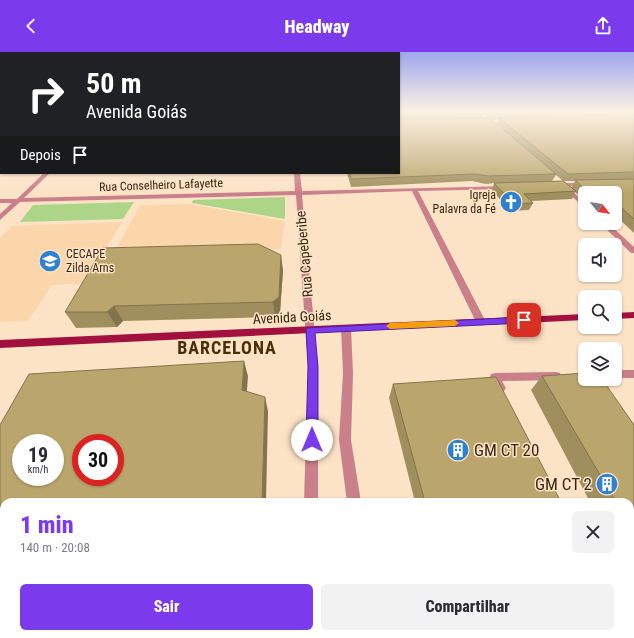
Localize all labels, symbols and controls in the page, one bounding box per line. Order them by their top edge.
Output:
icon: back [20,15,42,37]
icon: share [592,15,614,37]
text: Headway [285,16,349,37]
text: 50 m [86,67,142,100]
icon: right [20,68,72,120]
text: Avenida Goiás [86,101,187,122]
icon: arrive [69,144,91,166]
text: Depois [20,146,61,164]
street label: Rua Conselheiro Lafayette [99,176,223,194]
north arrow [578,186,622,230]
map controls [578,186,622,386]
place label: Igreja Palavra da Fé [432,188,496,216]
church icon: Igreja Palavra da Fé [498,189,524,215]
street label: Rua Capeberibe [292,210,316,298]
button: sound [578,238,622,282]
place label: CECAPE Zilda Arns [66,247,114,275]
school or university icon: CECAPE Zilda Arns [37,248,63,274]
button: search [578,290,622,334]
pin [507,303,541,337]
street label: Avenida Goiás [252,307,332,327]
icon: arrive [513,309,535,331]
district label: BARCELONA [177,337,277,358]
button: layers [578,342,622,386]
position arrow [291,419,333,461]
speed limit sign: 30 [72,434,124,486]
building icon: GM CT 20 [445,437,471,463]
place label: GM CT 20 [474,440,539,460]
text: 19 [28,443,48,467]
text: km/h [28,464,48,475]
building icon: GM CT 2 [594,471,620,497]
place label: GM CT 2 [535,474,592,494]
text: 1 min [20,511,74,539]
button: close [572,511,614,553]
text: 140 m · 20:08 [20,540,90,555]
button: Sair [20,584,313,630]
button: Compartilhar [321,584,614,630]

